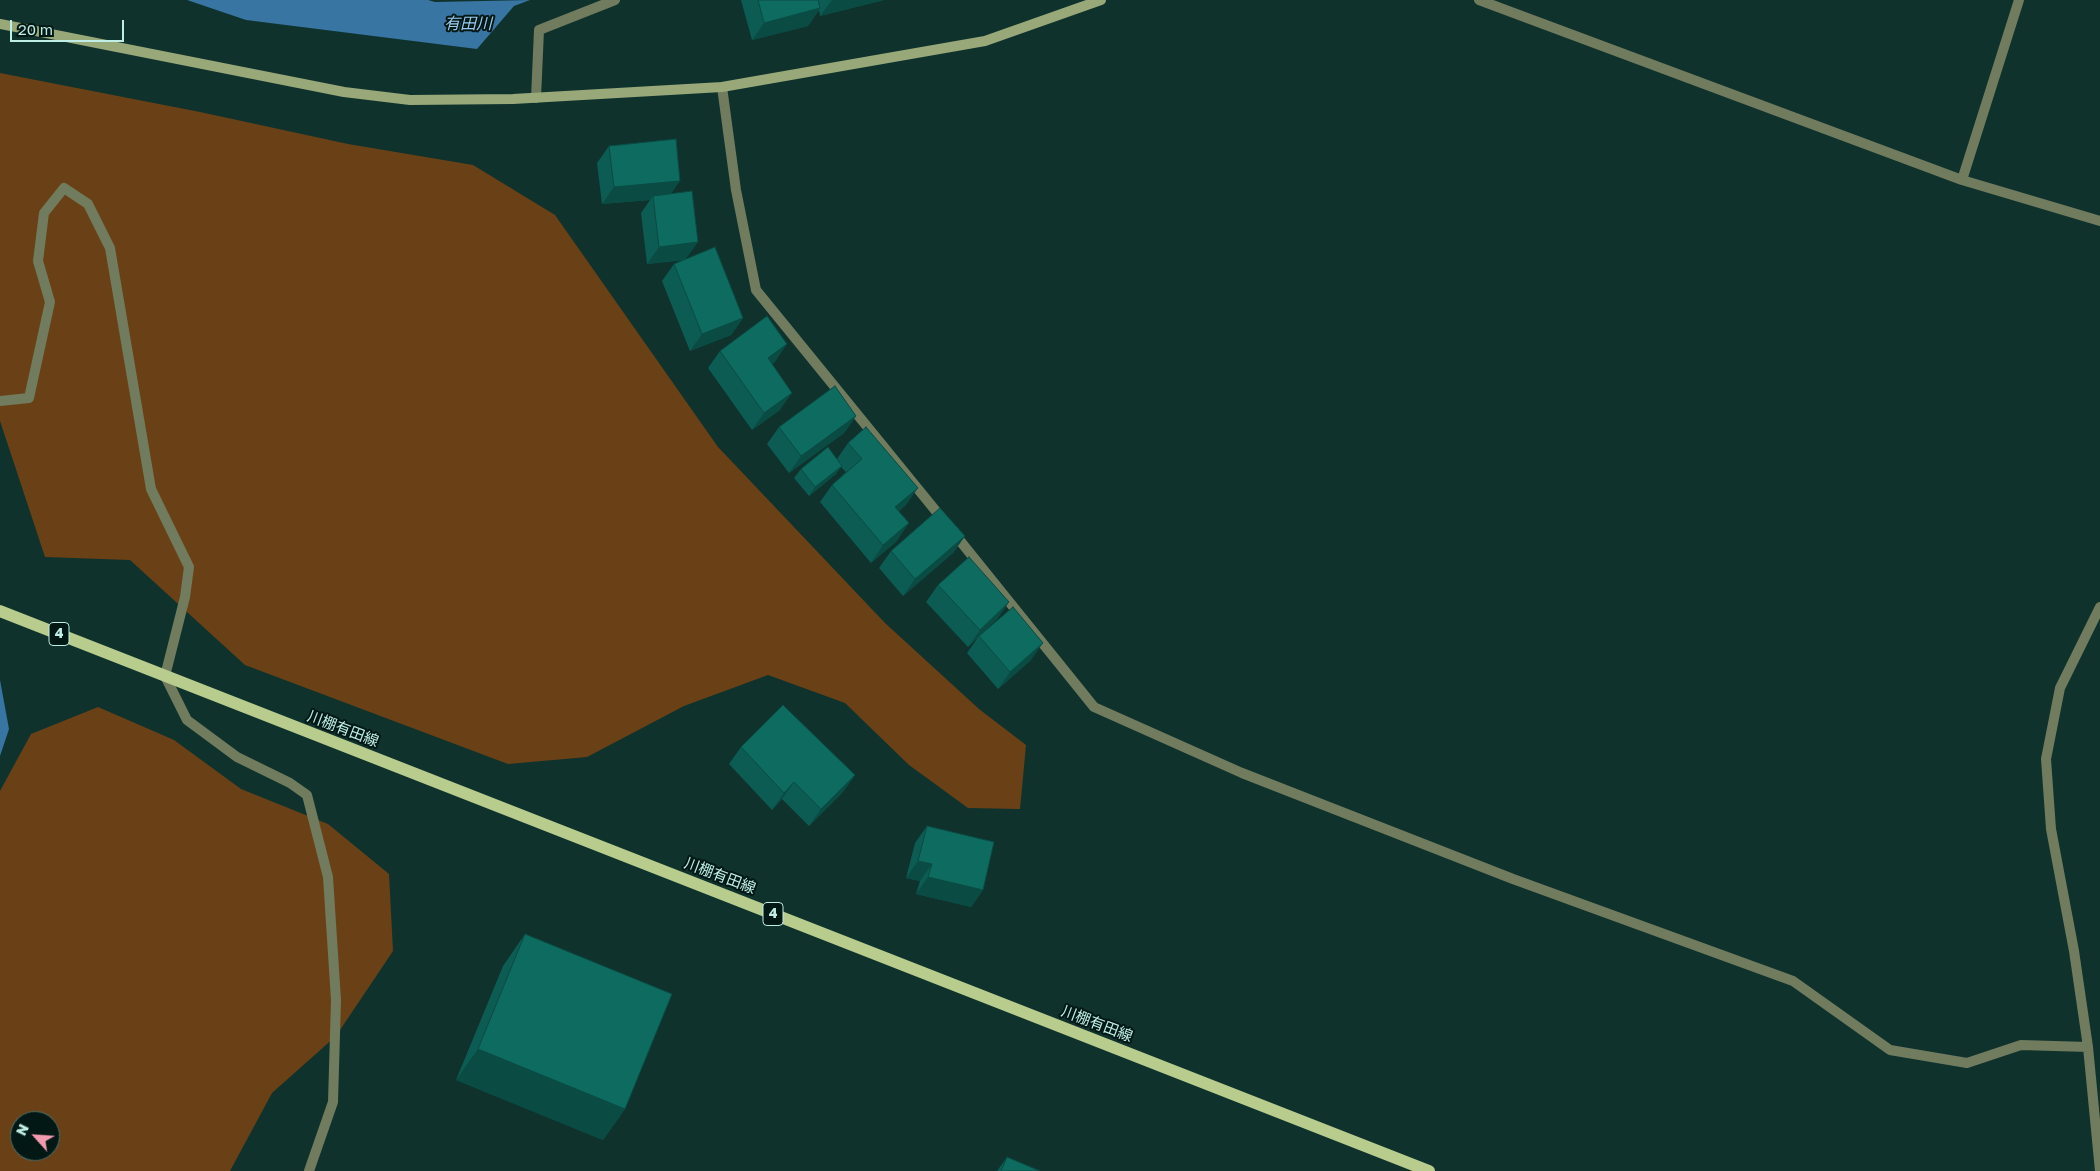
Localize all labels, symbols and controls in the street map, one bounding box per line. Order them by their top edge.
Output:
scale bar [12,10,126,42]
water label: 有田川 [444,14,492,34]
text: 20 m [18,20,53,38]
road number: 4 [49,622,69,646]
street label: 川棚有田線 [305,707,381,751]
street label: 川棚有田線 [682,854,758,898]
road number: 4 [763,902,783,926]
street label: 川棚有田線 [1059,1002,1135,1046]
north arrow [10,1111,60,1161]
text: N [12,1121,32,1138]

